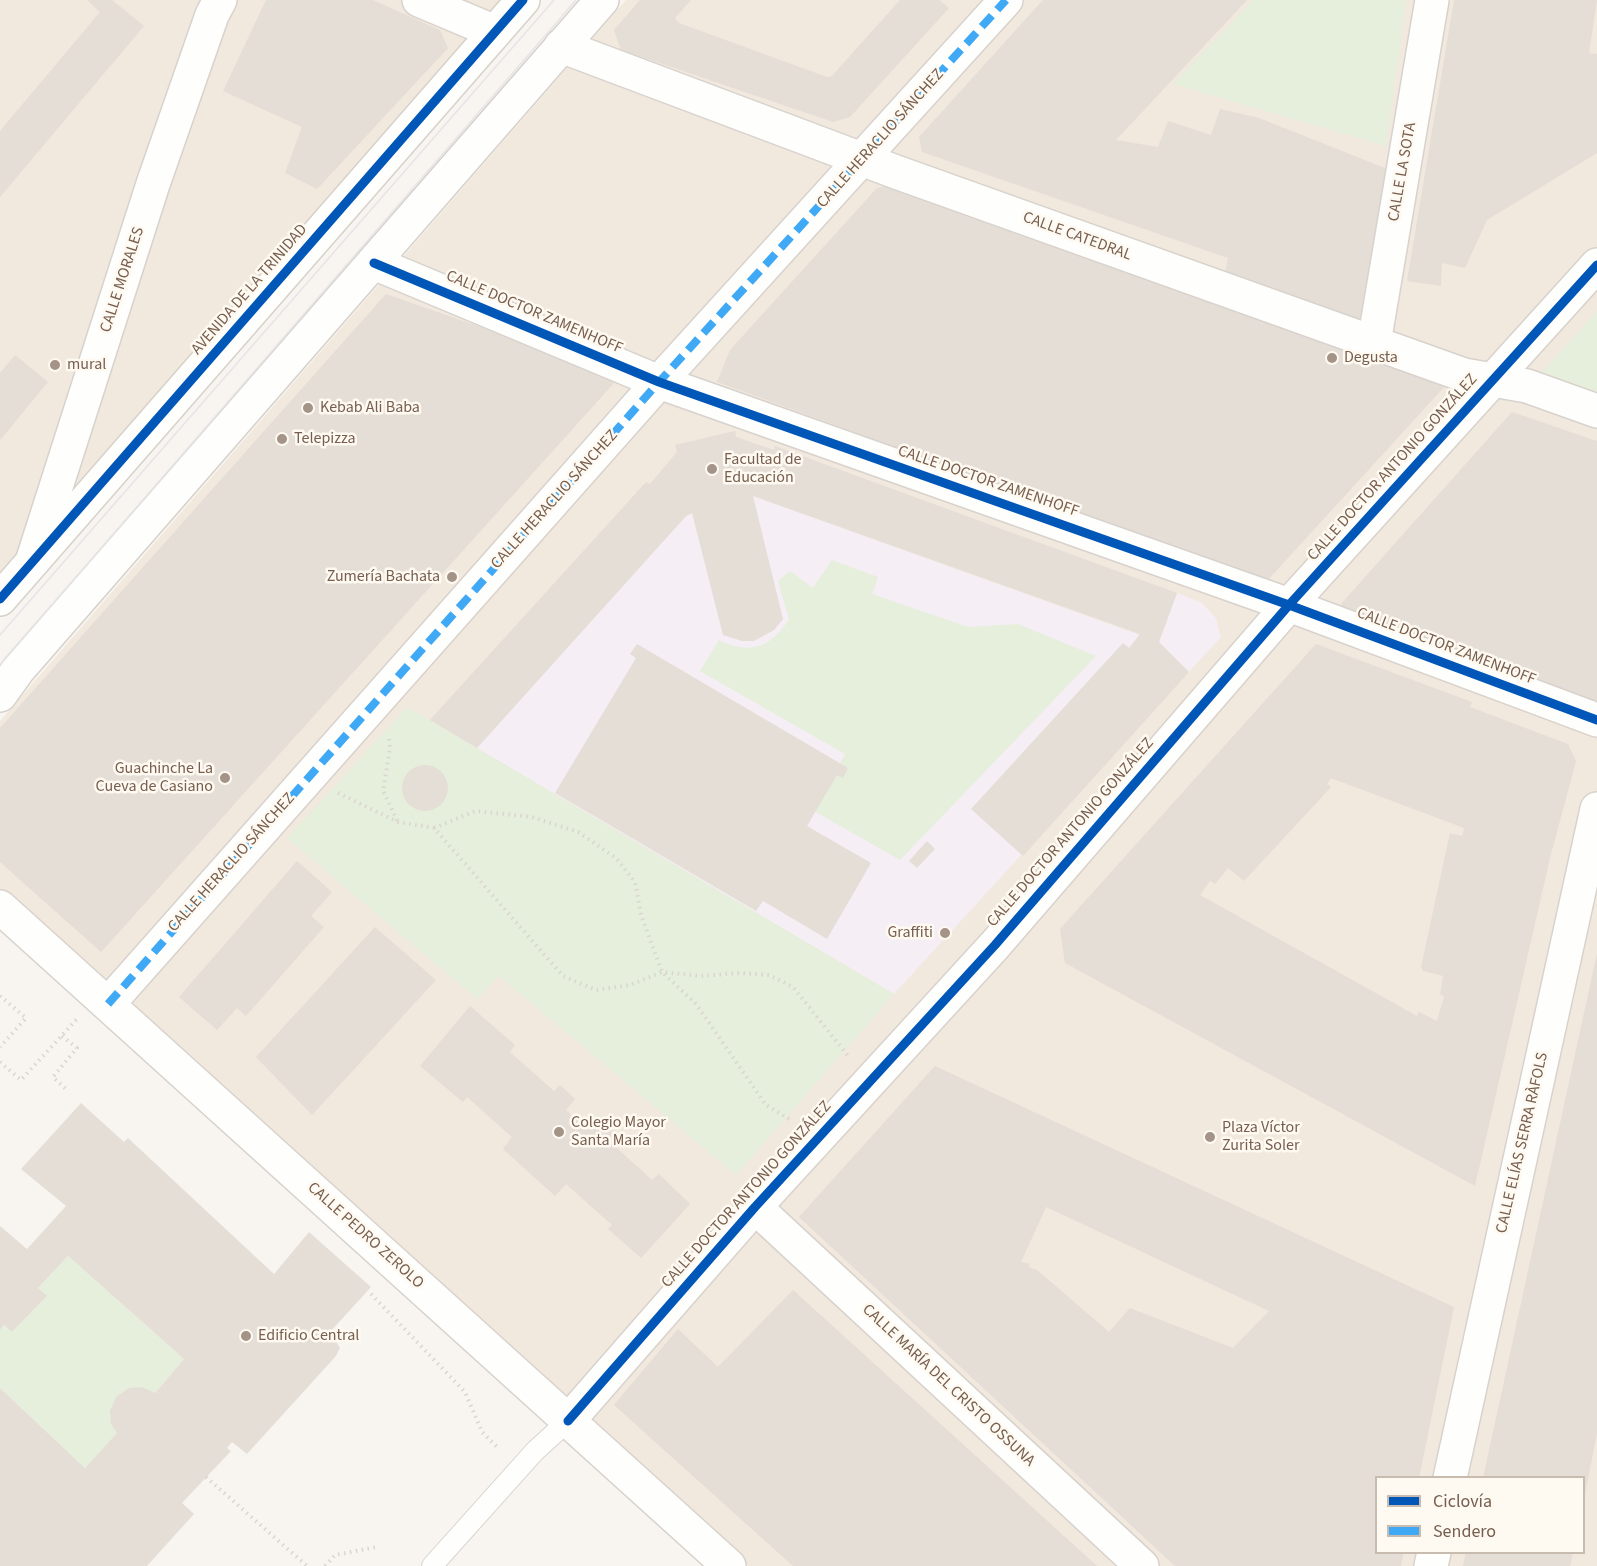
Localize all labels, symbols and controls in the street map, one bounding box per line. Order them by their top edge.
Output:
street label: CALLE HERACLIO SÁNCHEZ [813,65,949,213]
street label: CALLE LA SOTA [1385,121,1421,223]
street label: CALLE CATEDRAL [1020,208,1134,266]
street label: AVENIDA DE LA TRINIDAD [188,221,312,359]
street label: CALLE MORALES [97,225,149,335]
street label: CALLE DOCTOR ZAMENHOFF [443,267,625,359]
place label: Degusta [1344,348,1398,368]
marker: Degusta [1325,351,1339,365]
place label: mural [67,355,106,375]
marker: mural [48,358,62,372]
street label: CALLE DOCTOR ANTONIO GONZÁLEZ [1304,371,1482,565]
place label: Kebab Ali Baba [320,398,420,418]
marker: Kebab Ali Baba [301,401,315,415]
street label: CALLE HERACLIO SÁNCHEZ [487,426,623,574]
place label: Telepizza [294,429,356,449]
marker: Telepizza [275,432,289,446]
street label: CALLE DOCTOR ZAMENHOFF [895,442,1081,522]
place label: Facultad de Educación [724,450,802,488]
marker: Facultad de Educación [705,462,719,476]
place label: Zumería Bachata [327,567,440,587]
marker: Zumería Bachata [445,570,459,584]
street label: CALLE DOCTOR ZAMENHOFF [1354,604,1538,690]
street label: CALLE DOCTOR ANTONIO GONZÁLEZ [984,734,1158,932]
place label: Guachinche La Cueva de Casiano [96,759,213,797]
marker: Guachinche La Cueva de Casiano [218,771,232,785]
street label: CALLE HERACLIO SÁNCHEZ [164,789,300,937]
place label: Graffiti [887,923,933,943]
marker: Graffiti [938,926,952,940]
street label: CALLE ELÍAS SERRA RÀFOLS [1493,1051,1553,1235]
street label: CALLE DOCTOR ANTONIO GONZÁLEZ [658,1098,836,1292]
place label: Colegio Mayor Santa María [571,1113,666,1151]
place label: Plaza Víctor Zurita Soler [1222,1118,1300,1156]
marker: Colegio Mayor Santa María [552,1125,566,1139]
marker: Plaza Víctor Zurita Soler [1203,1130,1217,1144]
street label: CALLE PEDRO ZEROLO [303,1179,427,1293]
street label: CALLE MARÍA DEL CRISTO OSSUNA [858,1301,1038,1471]
place label: Edificio Central [258,1326,359,1346]
marker: Edificio Central [239,1329,253,1343]
legend [1375,1476,1585,1554]
text: Ciclovía [1433,1489,1492,1514]
text: Sendero [1433,1519,1496,1544]

